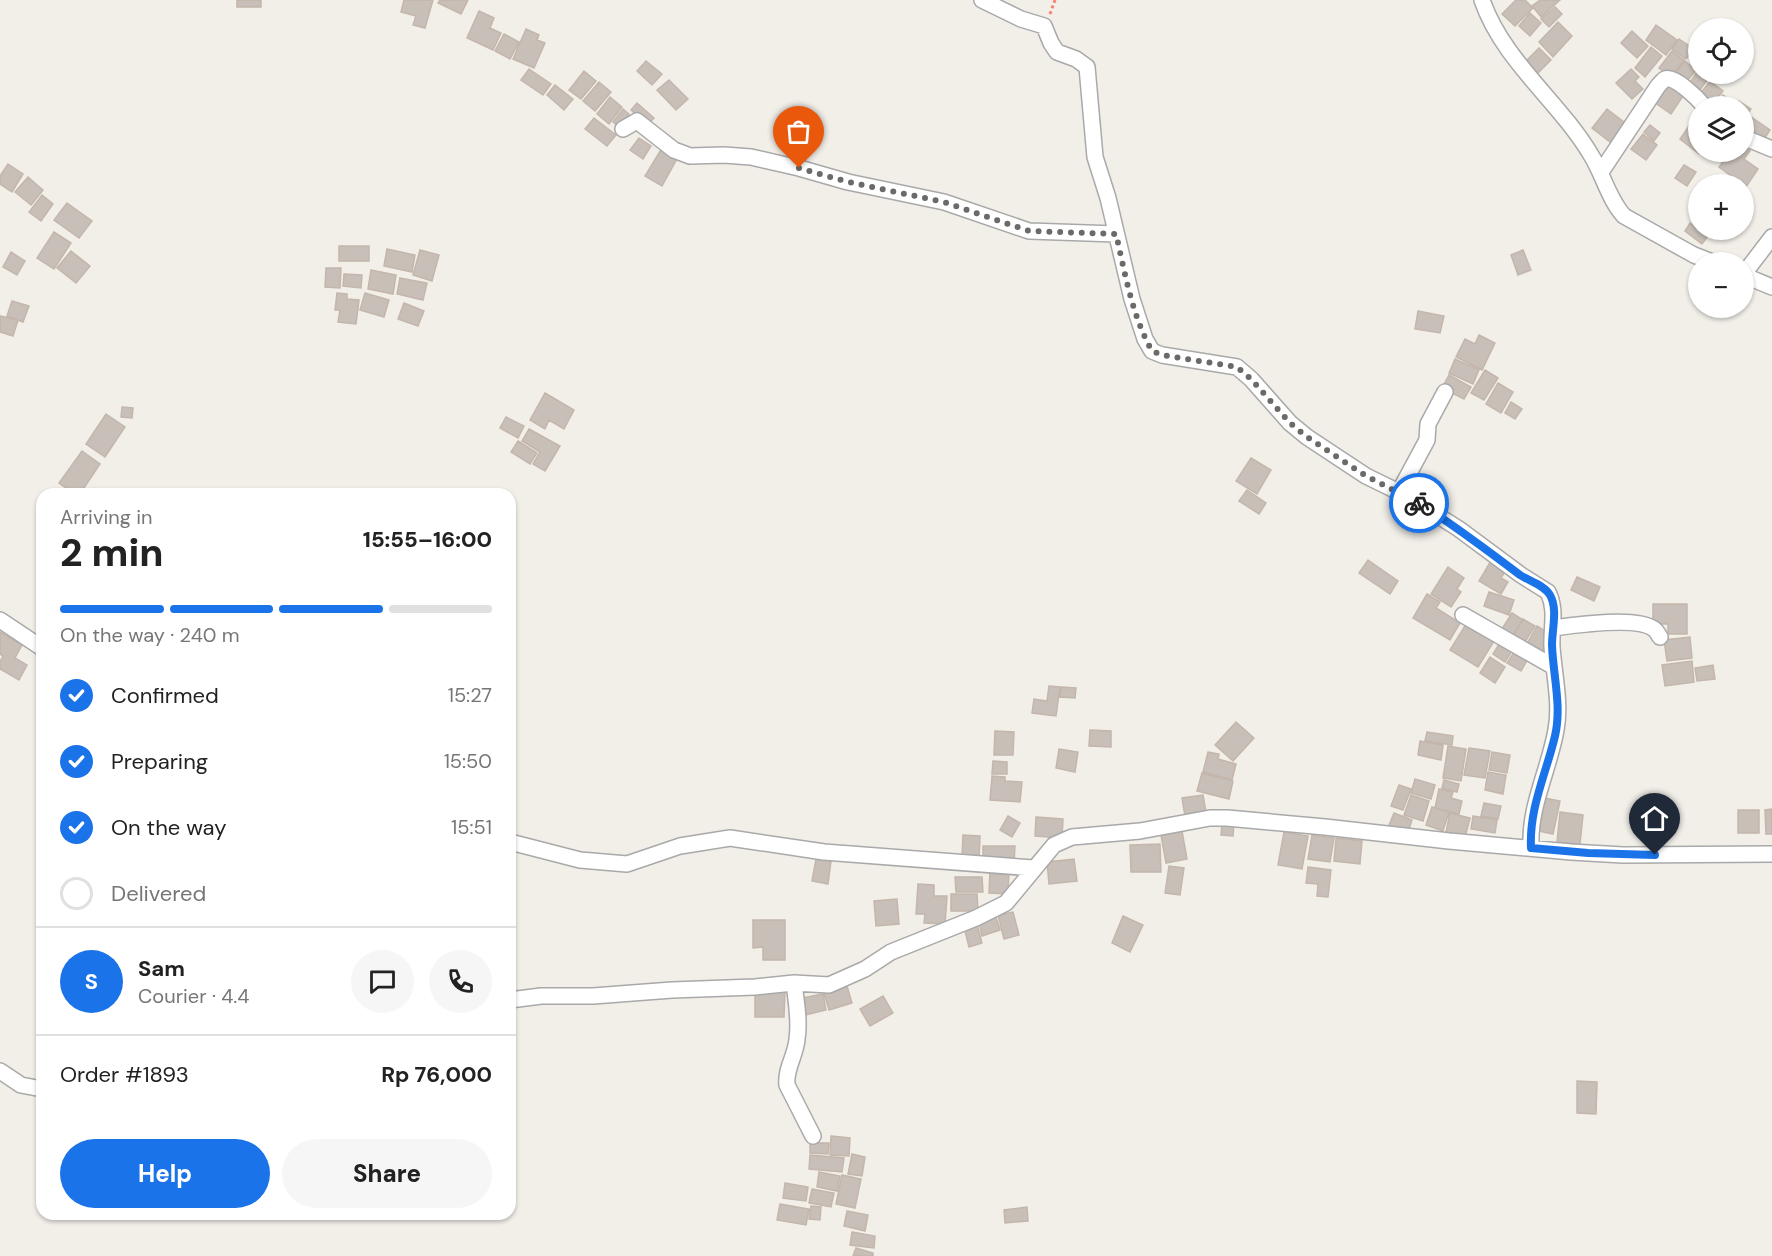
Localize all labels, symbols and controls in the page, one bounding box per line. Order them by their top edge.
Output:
map controls [1688,18,1754,318]
button: locate [1688,18,1754,84]
button: layers [1688,96,1754,162]
pin [773,106,824,168]
icon: bag [782,115,815,148]
button: + [1688,174,1754,240]
button: − [1688,252,1754,318]
courier [1389,473,1449,533]
icon: bike [1403,487,1436,520]
text: Arriving in [60,504,152,530]
text: 15:55–16:00 [363,525,492,554]
text: 2 min [60,527,164,578]
text: On the way · 240 m [60,622,240,648]
icon: check [60,679,93,712]
text: Confirmed [111,681,219,710]
text: 15:27 [448,682,492,708]
icon: check [60,745,93,778]
text: Preparing [111,747,208,776]
text: 15:50 [444,748,492,774]
pin [1629,793,1680,855]
icon: home [1638,802,1671,835]
icon: check [60,811,93,844]
text: On the way [111,813,226,842]
text: 15:51 [451,814,492,840]
text: Delivered [111,879,206,908]
button: chat [351,950,414,1013]
button: phone [429,950,492,1013]
text: Sam [138,954,185,983]
text: S [85,967,98,996]
text: Courier · 4.4 [138,983,249,1009]
text: Order #1893 [60,1060,189,1089]
text: Rp 76,000 [381,1060,492,1089]
button: Help [60,1139,270,1208]
button: Share [282,1139,492,1208]

